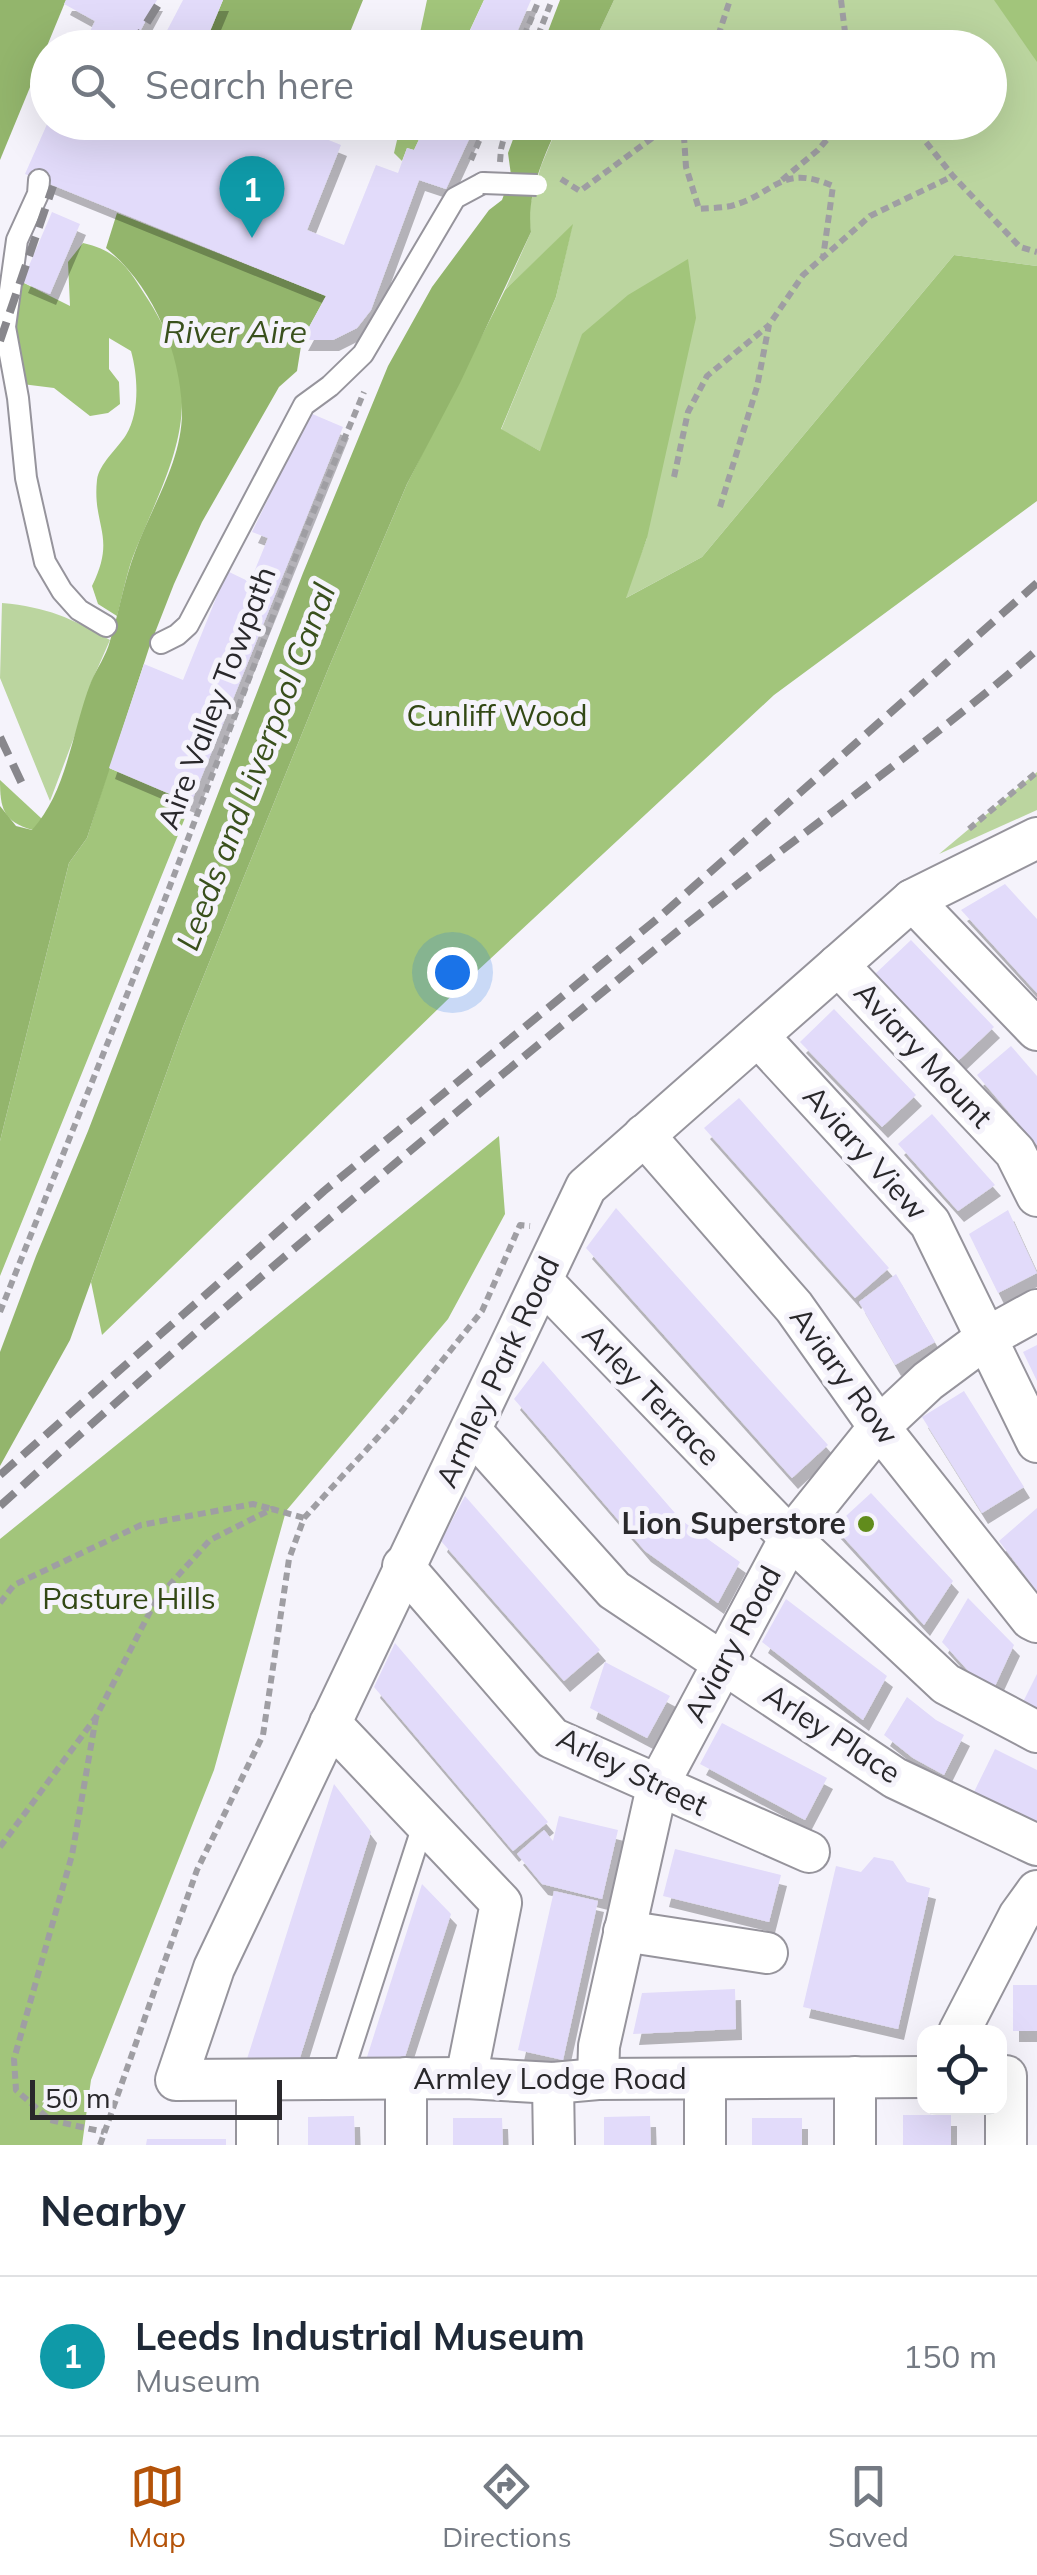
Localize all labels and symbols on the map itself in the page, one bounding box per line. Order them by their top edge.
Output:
pin: 1 [220,156,284,238]
water label: River Aire [163,311,307,351]
street label: Aire Valley Towpath [148,561,284,834]
water label: Leeds and Liverpool Canal [167,577,344,956]
park label: Cunliff Wood [407,696,587,734]
your location [427,947,478,998]
street label: Aviary Mount [846,973,1001,1135]
street label: Aviary View [795,1077,936,1228]
street label: Armley Park Road [427,1250,567,1493]
street label: Aviary Row [782,1299,908,1452]
street label: Arley Terrace [575,1315,729,1473]
place label: Lion Superstore [622,1504,846,1542]
marker: Lion Superstore [855,1513,877,1535]
street label: Aviary Road [675,1559,789,1728]
park label: Pasture Hills [42,1579,216,1617]
street label: Arley Place [757,1675,908,1791]
street label: Arley Street [551,1718,714,1824]
street label: Armley Lodge Road [413,2059,687,2097]
scale bar [30,2075,282,2120]

